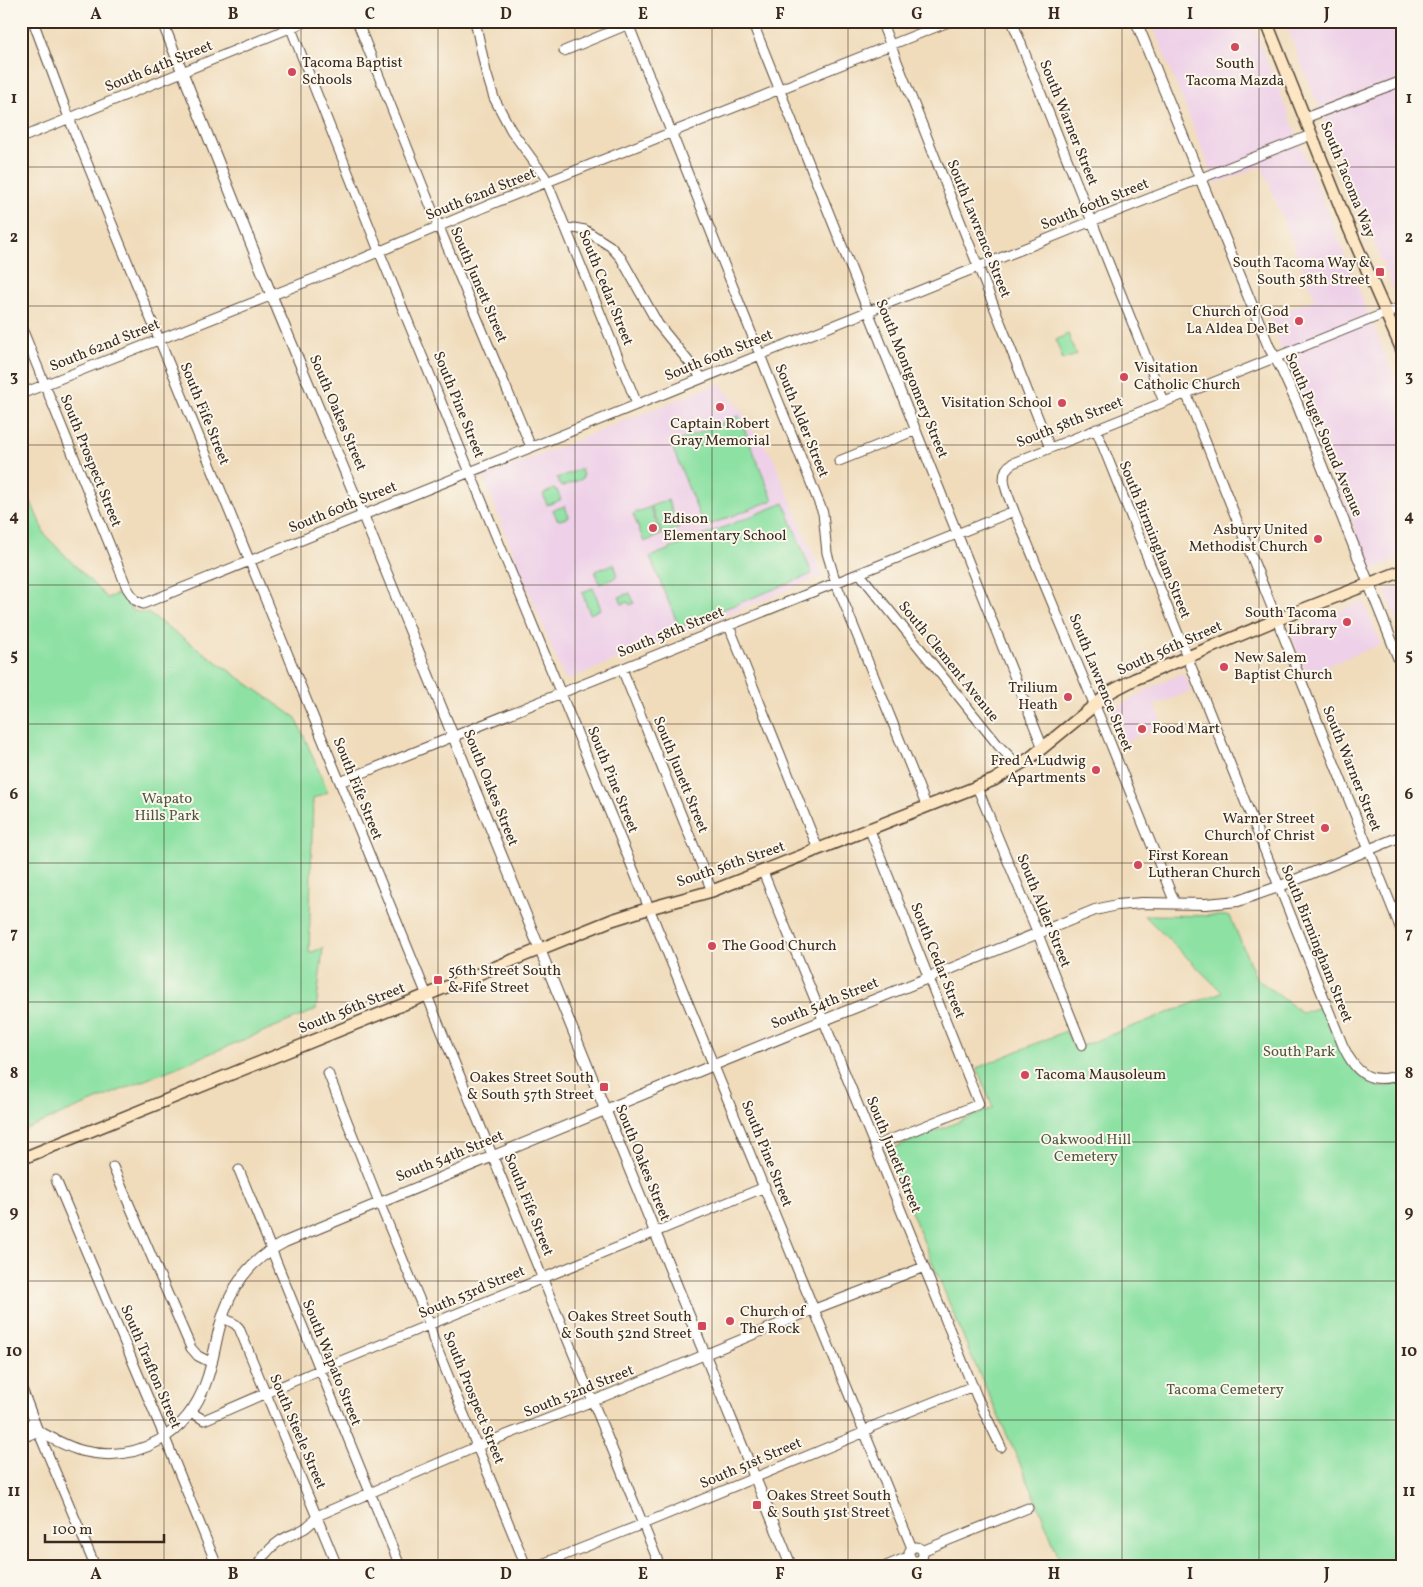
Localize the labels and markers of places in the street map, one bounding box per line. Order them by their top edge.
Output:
marker: South Tacoma Mazda [1229,41,1241,53]
place label: Tacoma Baptist Schools [302,53,403,91]
place label: South Tacoma Mazda [1186,54,1284,92]
marker: Tacoma Baptist Schools [286,66,298,78]
place label: South Tacoma Way & South 58th Street [1232,253,1370,291]
marker: South Tacoma Way & South 58th Street [1374,266,1386,278]
place label: Church of God La Aldea De Bet [1186,302,1289,340]
marker: Church of God La Aldea De Bet [1293,315,1305,327]
place label: Visitation Catholic Church [1134,358,1241,396]
marker: Visitation Catholic Church [1118,371,1130,383]
place label: Visitation School [941,393,1052,414]
marker: Visitation School [1056,397,1068,409]
marker: Captain Robert Gray Memorial [714,401,726,413]
place label: Captain Robert Gray Memorial [670,414,770,452]
place label: Edison Elementary School [663,509,786,547]
place label: Asbury United Methodist Church [1189,520,1308,558]
marker: Edison Elementary School [647,522,659,534]
marker: Asbury United Methodist Church [1312,533,1324,545]
place label: South Tacoma Library [1245,603,1337,641]
marker: South Tacoma Library [1341,616,1353,628]
place label: New Salem Baptist Church [1234,648,1333,686]
marker: New Salem Baptist Church [1218,661,1230,673]
place label: Trilium Heath [1008,678,1058,716]
marker: Trilium Heath [1062,691,1074,703]
place label: Food Mart [1152,719,1220,740]
marker: Food Mart [1136,723,1148,735]
place label: Fred A Ludwig Apartments [991,751,1086,789]
marker: Fred A Ludwig Apartments [1090,764,1102,776]
place label: Warner Street Church of Christ [1204,809,1315,847]
marker: Warner Street Church of Christ [1319,822,1331,834]
place label: First Korean Lutheran Church [1148,846,1261,884]
marker: First Korean Lutheran Church [1132,859,1144,871]
place label: The Good Church [722,936,837,957]
marker: The Good Church [706,940,718,952]
place label: 56th Street South & Fife Street [448,961,561,999]
marker: 56th Street South & Fife Street [432,974,444,986]
place label: Tacoma Mausoleum [1035,1065,1166,1086]
place label: Oakes Street South & South 57th Street [467,1068,594,1106]
marker: Tacoma Mausoleum [1019,1069,1031,1081]
marker: Oakes Street South & South 57th Street [598,1081,610,1093]
place label: Church of The Rock [740,1302,807,1340]
place label: Oakes Street South & South 52nd Street [561,1307,692,1345]
marker: Church of The Rock [724,1315,736,1327]
marker: Oakes Street South & South 52nd Street [696,1320,708,1332]
place label: Oakes Street South & South 51st Street [767,1486,891,1524]
marker: Oakes Street South & South 51st Street [751,1499,763,1511]

